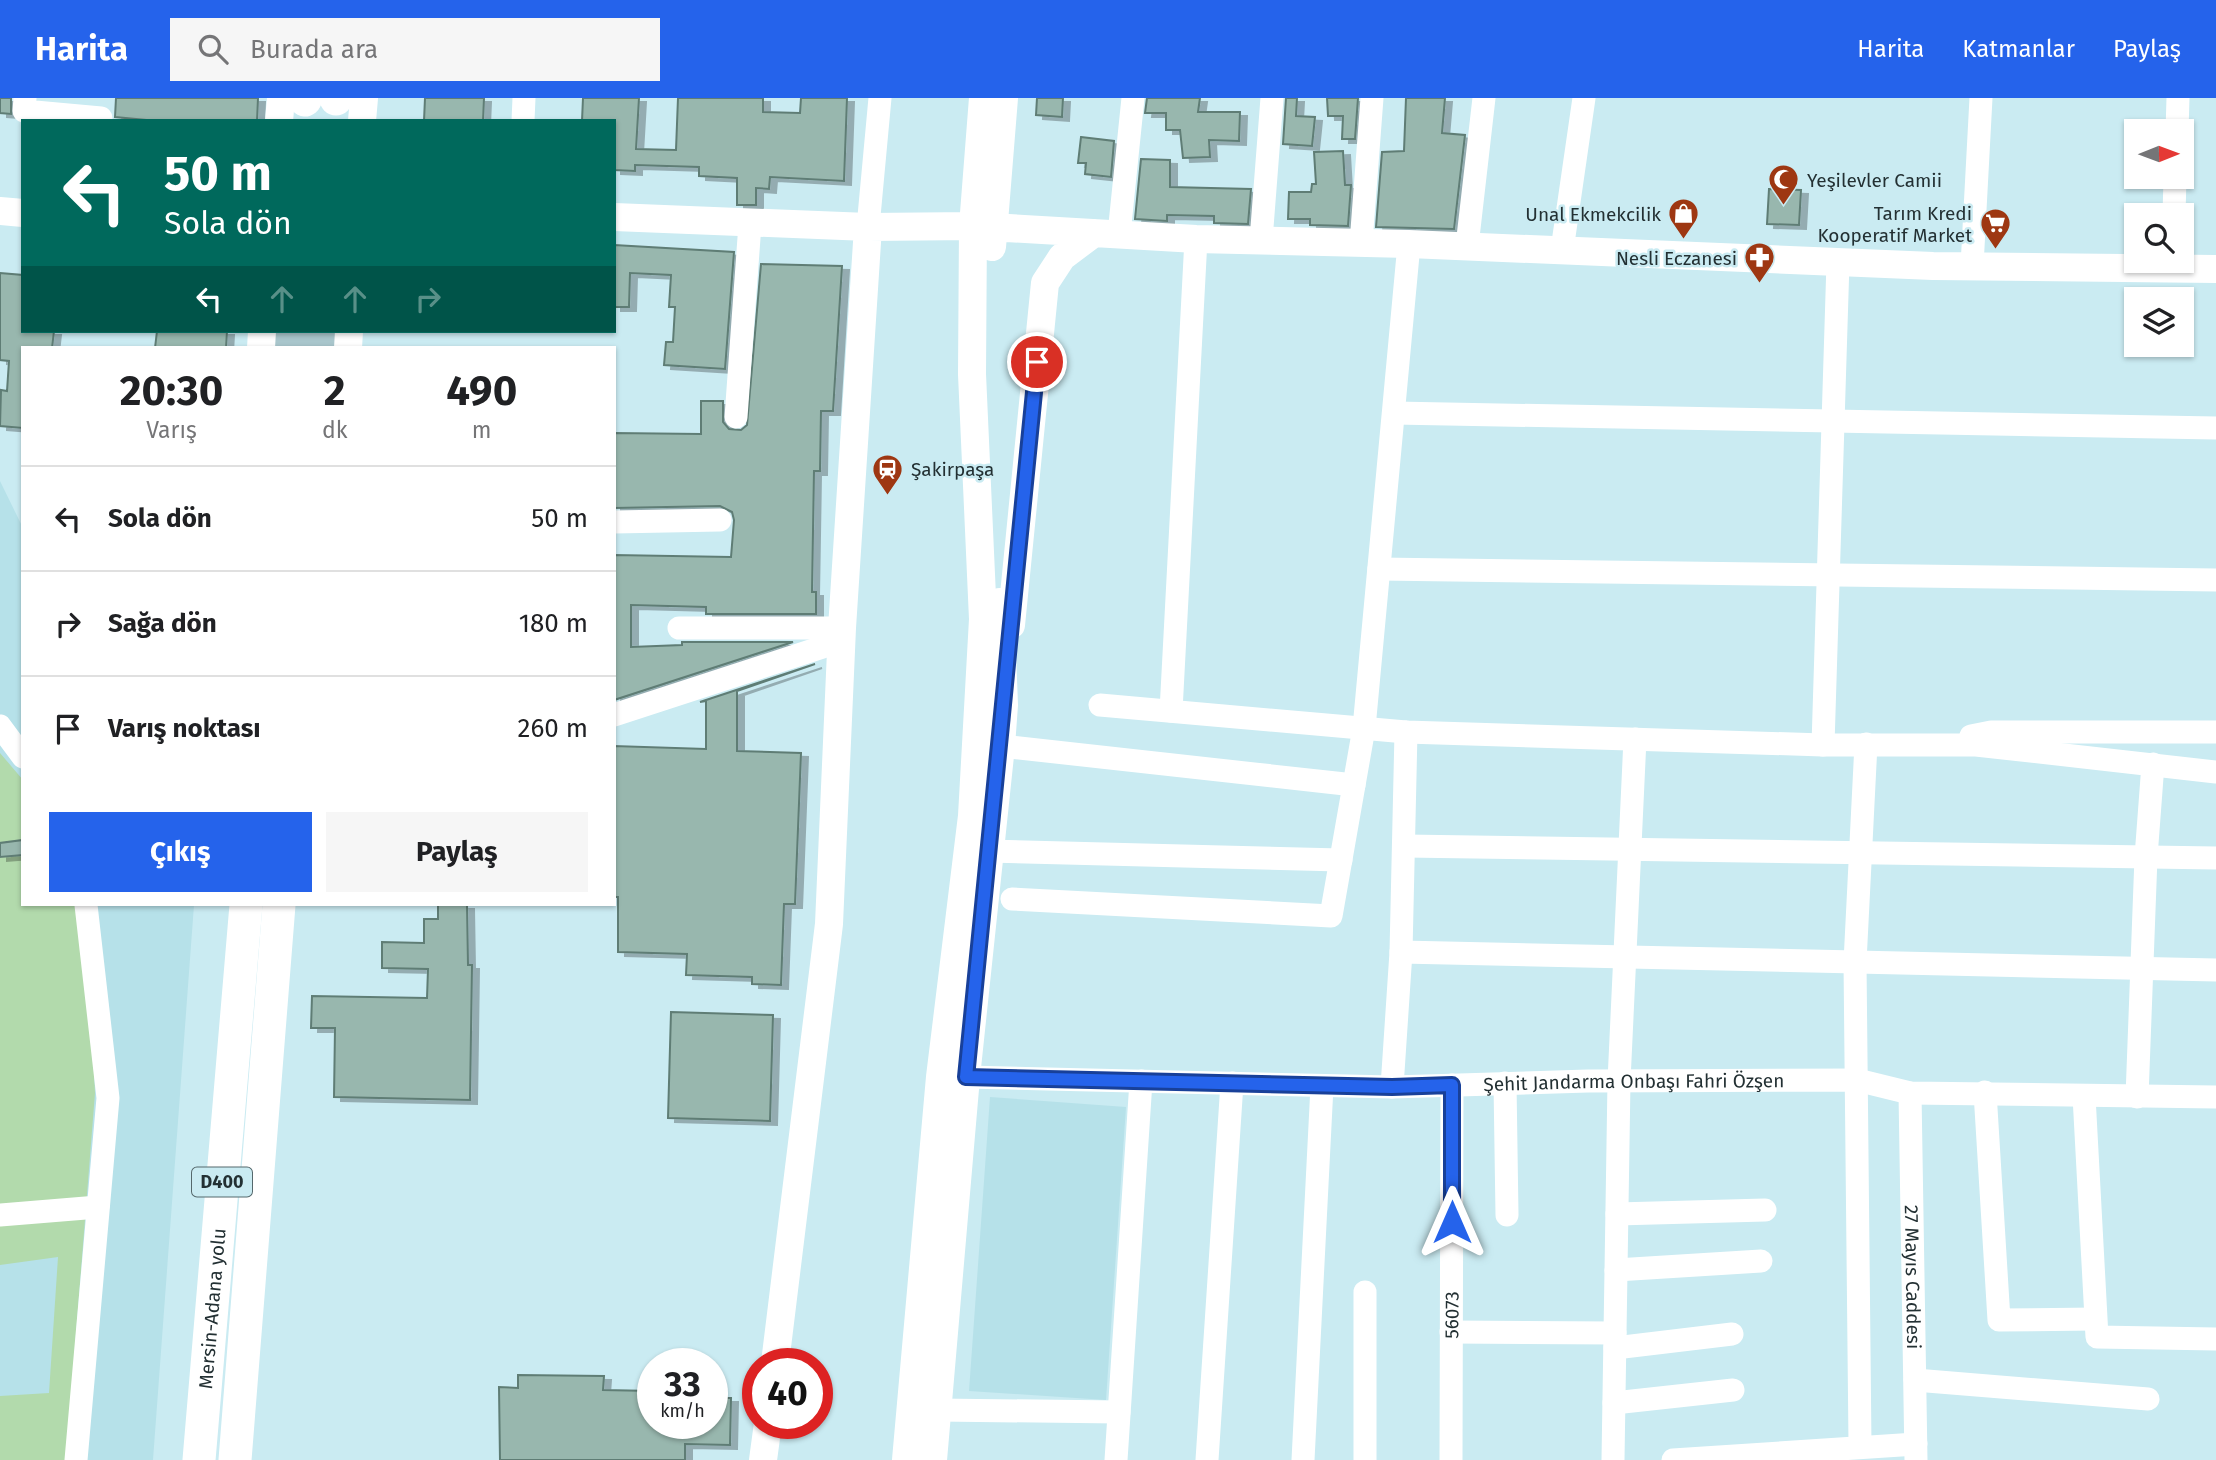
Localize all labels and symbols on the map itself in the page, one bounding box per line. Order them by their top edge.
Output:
north arrow [2124,119,2194,189]
mosque icon: Yeşilevler Camii [1767,163,1801,207]
place label: Yeşilevler Camii [1807,169,1942,192]
shop icon: Unal Ekmekcilik [1667,197,1701,241]
place label: Tarım Kredi Kooperatif Market [1817,202,1972,247]
place label: Unal Ekmekcilik [1525,203,1661,226]
supermarket icon: Tarım Kredi Kooperatif Market [1978,207,2012,251]
pharmacy icon: Nesli Eczanesi [1743,241,1777,285]
place label: Nesli Eczanesi [1616,247,1737,270]
pin [1007,332,1067,392]
station icon: Şakirpaşa [871,452,905,496]
place label: Şakirpaşa [911,458,994,481]
street label: Şehit Jandarma Onbaşı Fahri Özşen [1483,1069,1784,1096]
road number: D400 [192,1168,252,1196]
position arrow [1415,1185,1489,1259]
street label: 27 Mayıs Caddesi [1900,1205,1925,1349]
street label: Mersin-Adana yolu [194,1227,231,1390]
street label: 56073 [1440,1291,1463,1339]
speed limit sign: 40 [742,1348,833,1439]

